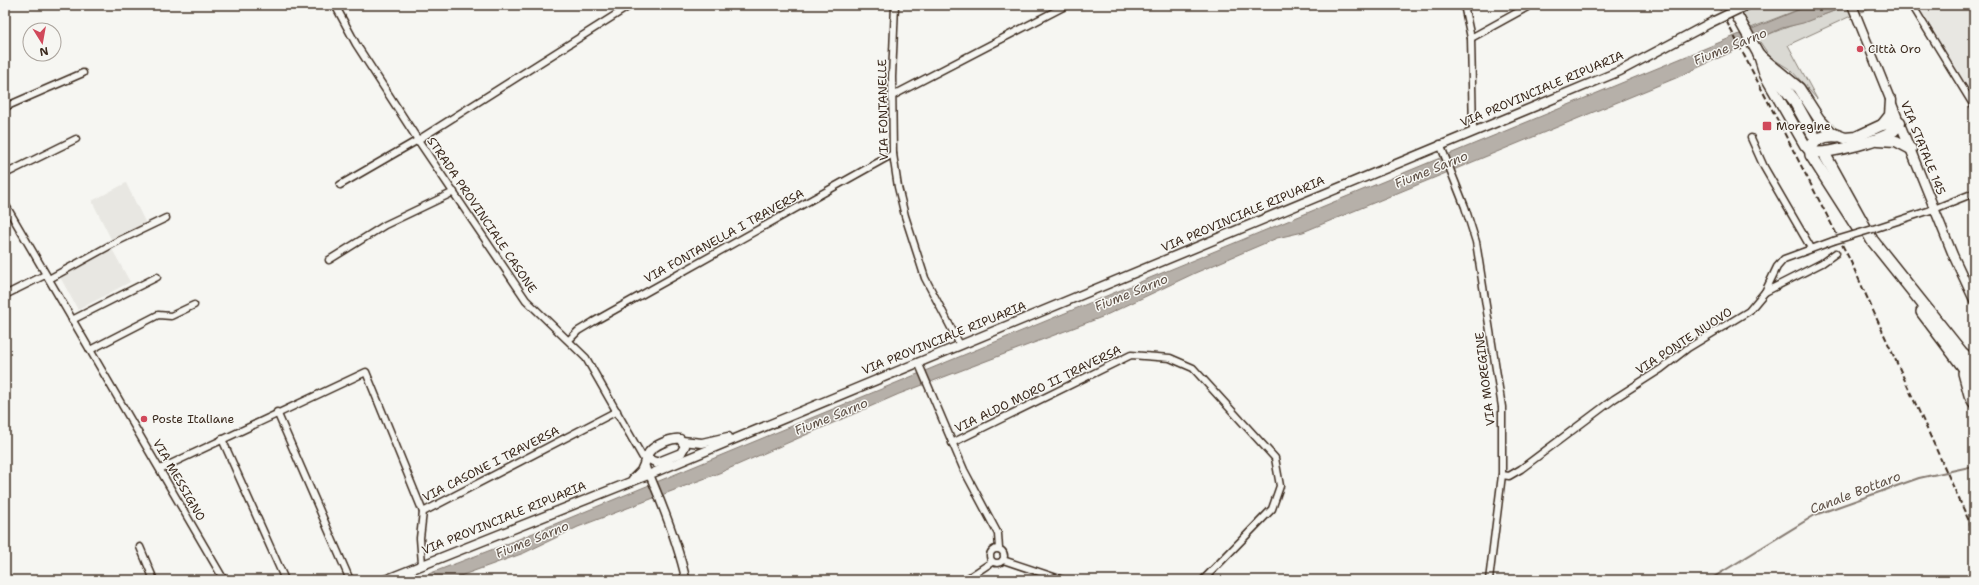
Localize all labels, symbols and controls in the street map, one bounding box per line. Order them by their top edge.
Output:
north arrow [22,22,62,62]
water label: Fiume Sarno [1691,24,1770,69]
place label: Città Oro [1868,41,1921,57]
text: N [38,43,50,60]
marker: Città Oro [1855,44,1865,54]
street label: VIA PROVINCIALE RIPUARIA [1458,47,1626,131]
street label: VIA FONTANELLE [874,59,892,161]
street label: VIA STATALE 145 [1897,99,1949,197]
place label: Moregine [1776,118,1831,134]
marker: Moregine [1761,120,1773,132]
street label: STRADA PROVINCIALE CASONE [424,134,540,296]
water label: Fiume Sarno [1392,147,1471,192]
street label: VIA PROVINCIALE RIPUARIA [1159,172,1327,256]
street label: VIA FONTANELLA I TRAVERSA [641,185,807,287]
water label: Fiume Sarno [1092,270,1171,315]
street label: VIA PROVINCIALE RIPUARIA [859,298,1029,378]
street label: VIA PONTE NUOVO [1633,304,1735,378]
street label: VIA MOREGINE [1471,331,1499,427]
street label: VIA ALDO MORO II TRAVERSA [952,341,1124,436]
water label: Fiume Sarno [792,394,871,439]
place label: Poste Italiane [152,411,234,427]
marker: Poste Italiane [139,414,149,424]
street label: VIA CASONE I TRAVERSA [420,422,562,506]
street label: VIA MESSIGNO [149,436,209,524]
water label: Canale Bottaro [1807,467,1903,518]
street label: VIA PROVINCIALE RIPUARIA [419,478,589,558]
water label: Fiume Sarno [493,517,572,562]

